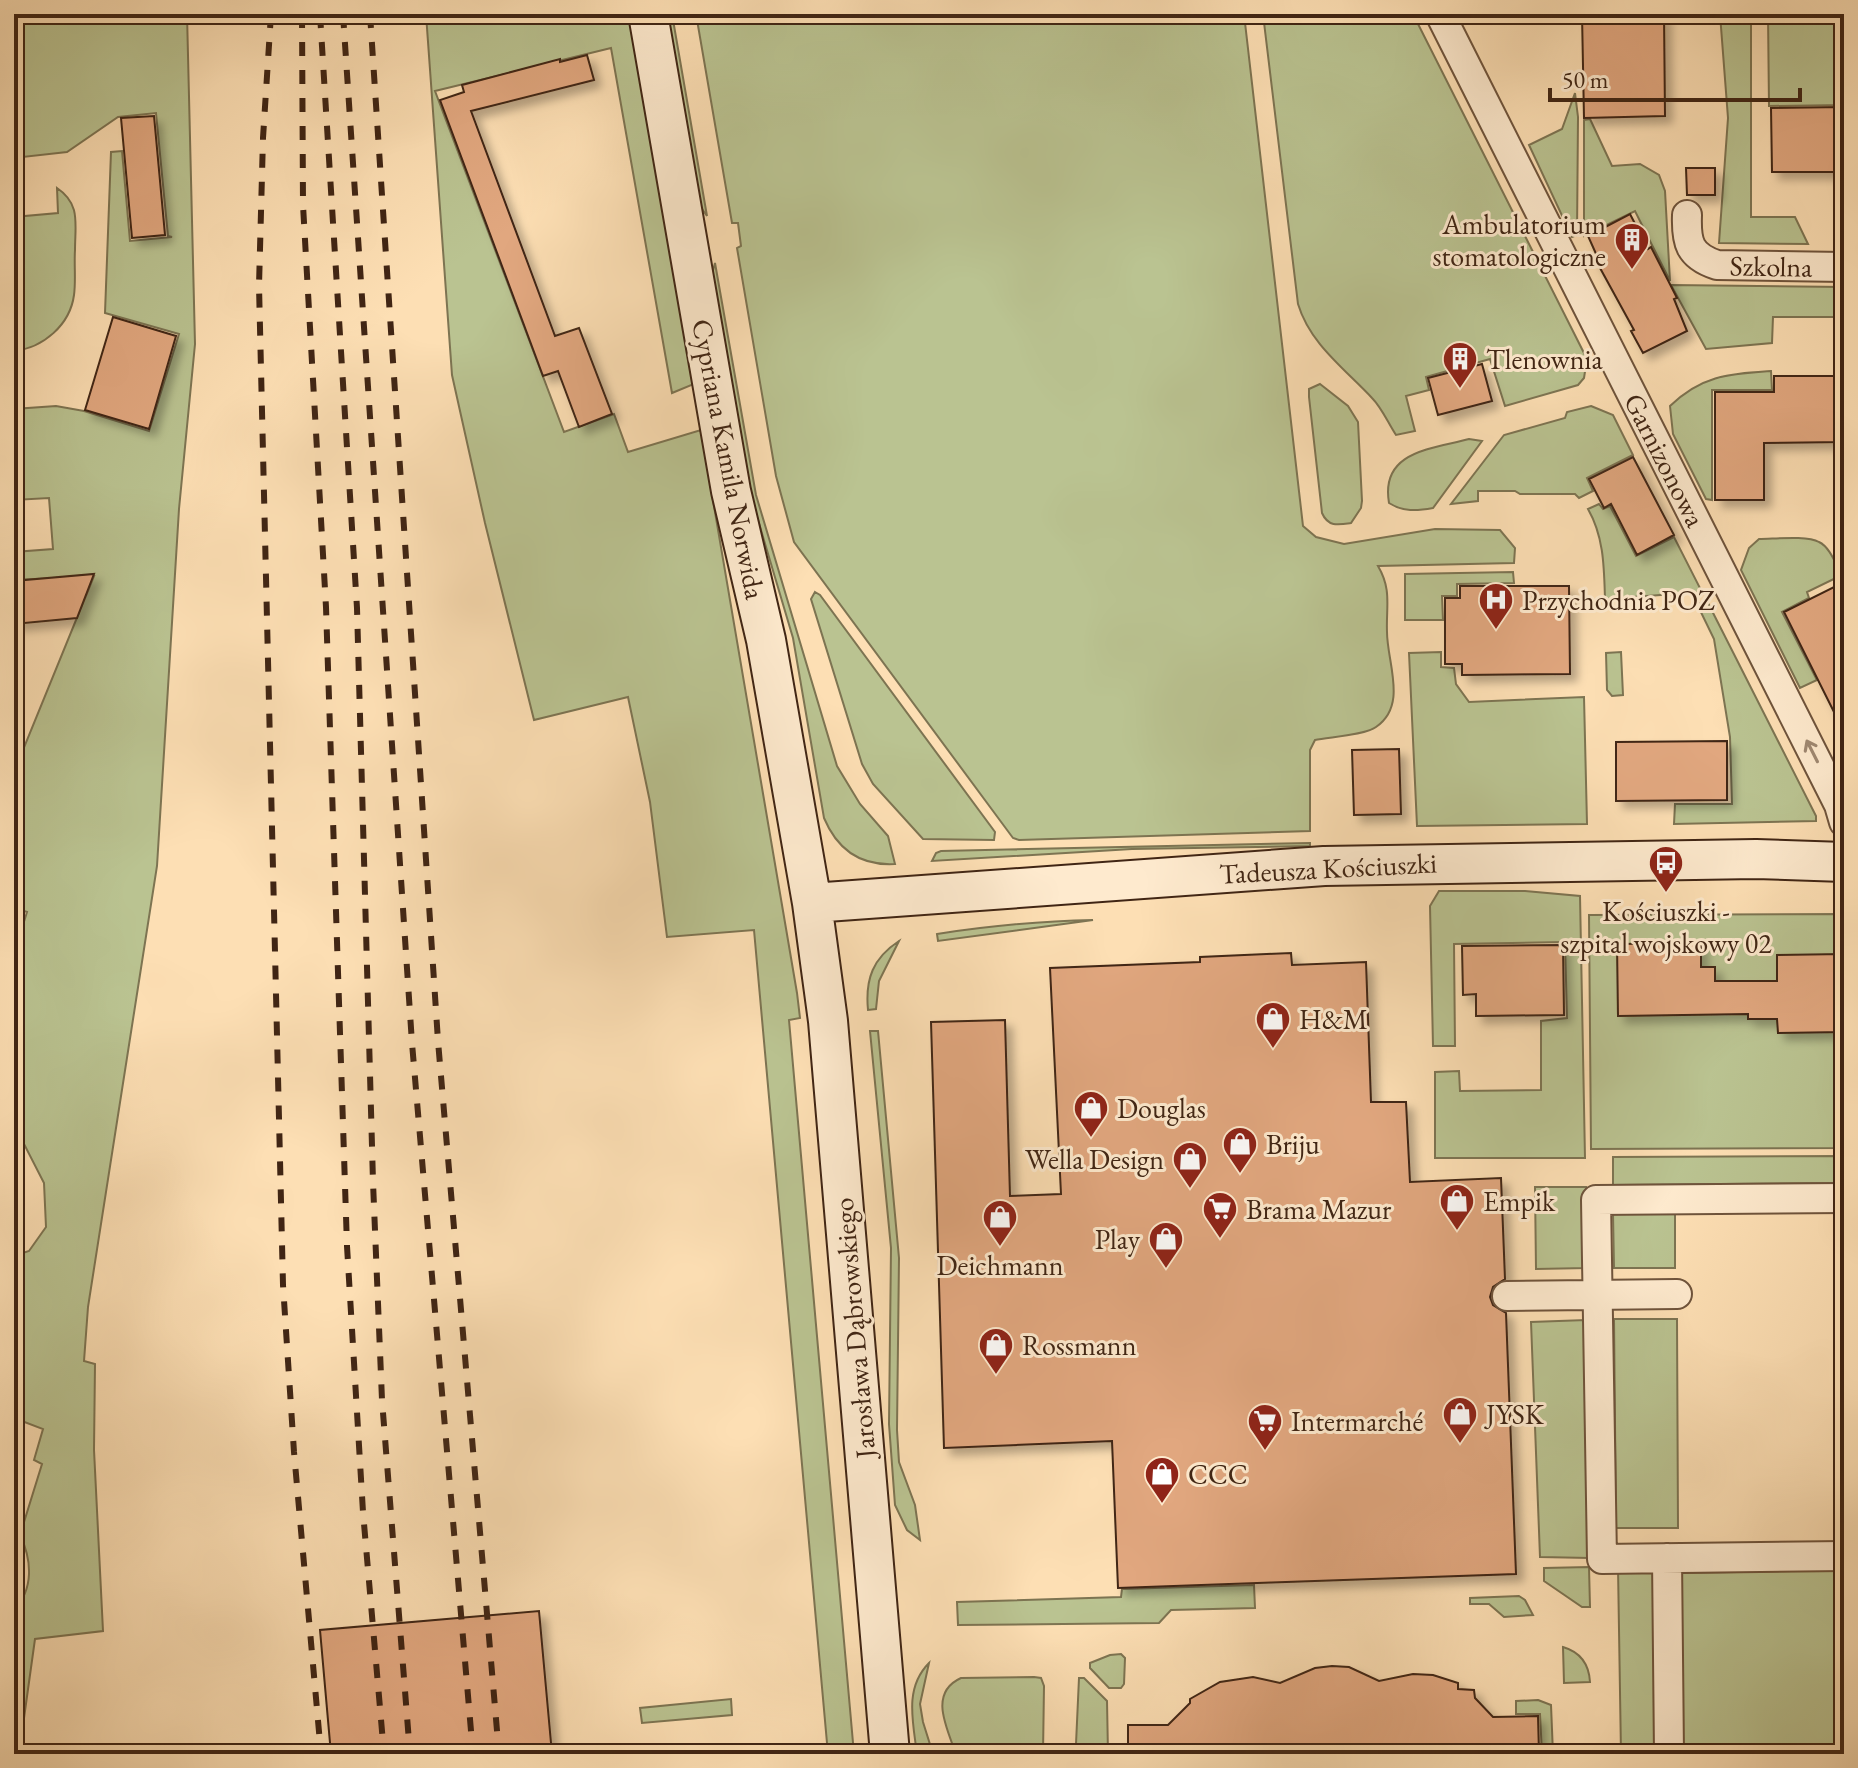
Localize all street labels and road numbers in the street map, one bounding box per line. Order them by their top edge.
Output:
street label: Szkolna [1729,247,1814,285]
street label: Cypriana Kamila Norwida [684,316,774,603]
street label: Garnizonowa [1616,387,1714,534]
street label: Tadeusza Kościuszki [1218,844,1438,892]
street label: Jarosława Dąbrowskiego [825,1196,884,1462]

